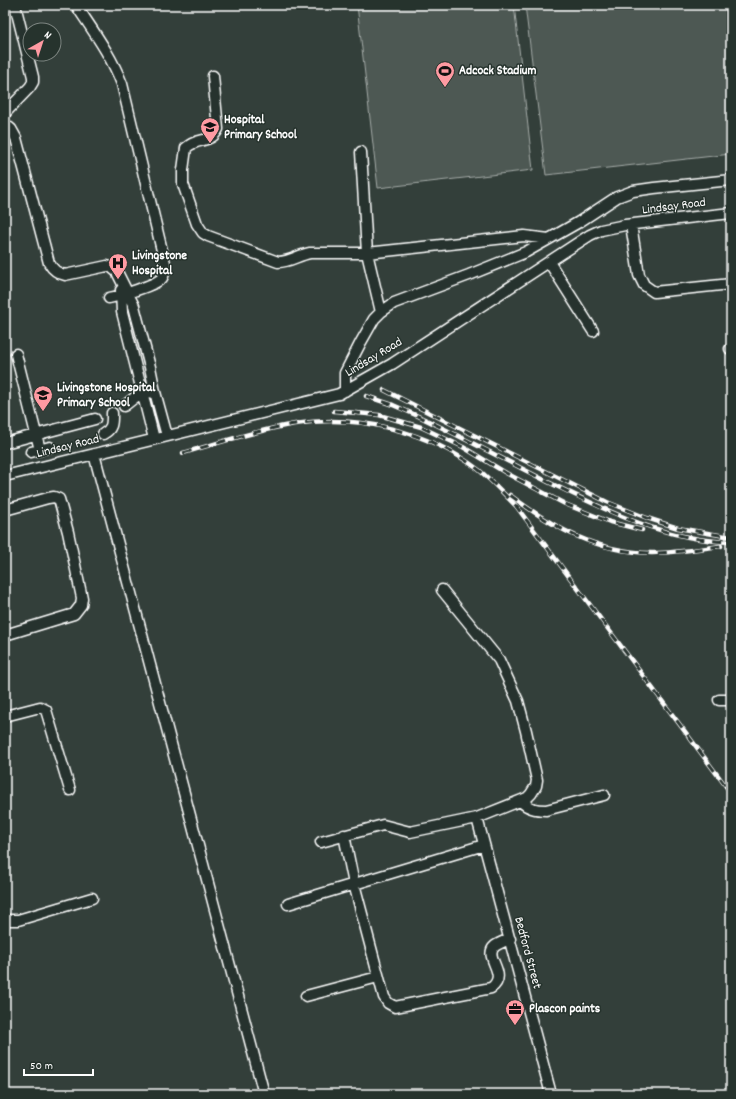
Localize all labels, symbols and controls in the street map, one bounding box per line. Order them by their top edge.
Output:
north arrow [22,22,62,62]
text: N [40,28,55,44]
sports icon: Adcock Stadium [434,60,456,88]
place label: Adcock Stadium [459,62,536,81]
place label: Hospital Primary School [224,111,298,145]
school or university icon: Hospital Primary School [199,116,221,144]
street label: Lindsay Road [641,194,707,220]
place label: Livingstone Hospital [132,247,187,281]
hospital icon: Livingstone Hospital [107,252,129,280]
street label: Lindsay Road [342,333,406,383]
place label: Livingstone Hospital Primary School [57,379,156,413]
school or university icon: Livingstone Hospital Primary School [32,384,54,412]
street label: Lindsay Road [35,430,101,464]
street label: Bedford Street [508,915,546,991]
office icon: Plascon paints [504,998,526,1026]
place label: Plascon paints [529,1000,601,1019]
scale bar [24,1051,93,1077]
text: 50 m [30,1058,53,1075]

